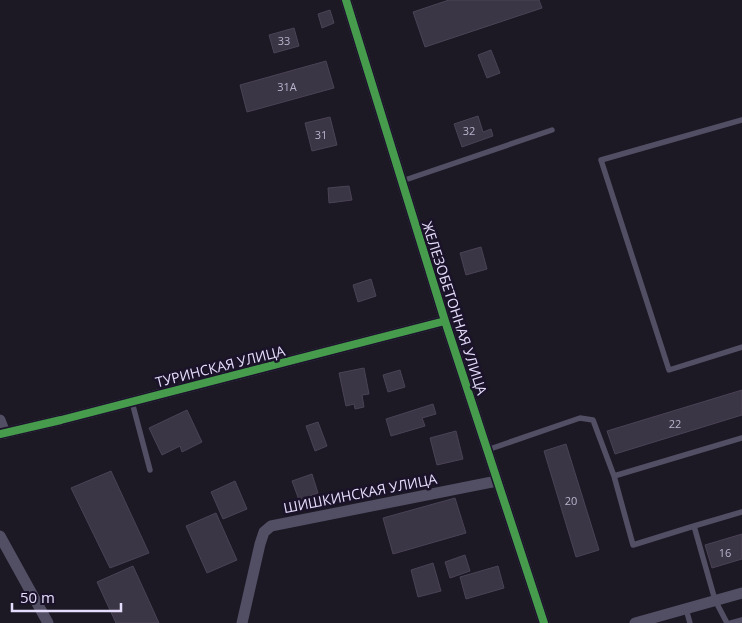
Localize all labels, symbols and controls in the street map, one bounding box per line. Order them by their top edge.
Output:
house number: 33 [278,33,290,48]
house number: 31А [277,79,297,94]
house number: 32 [463,123,475,138]
house number: 31 [315,127,327,142]
street label: ЖЕЛЕЗОБЕТОННАЯ УЛИЦА [418,219,492,397]
street label: ТУРИНСКАЯ УЛИЦА [153,341,287,391]
house number: 22 [669,416,681,431]
street label: ШИШКИНСКАЯ УЛИЦА [282,469,439,517]
house number: 20 [565,493,577,508]
house number: 16 [719,545,731,560]
scale bar [12,580,121,612]
text: 50 m [20,587,55,607]

